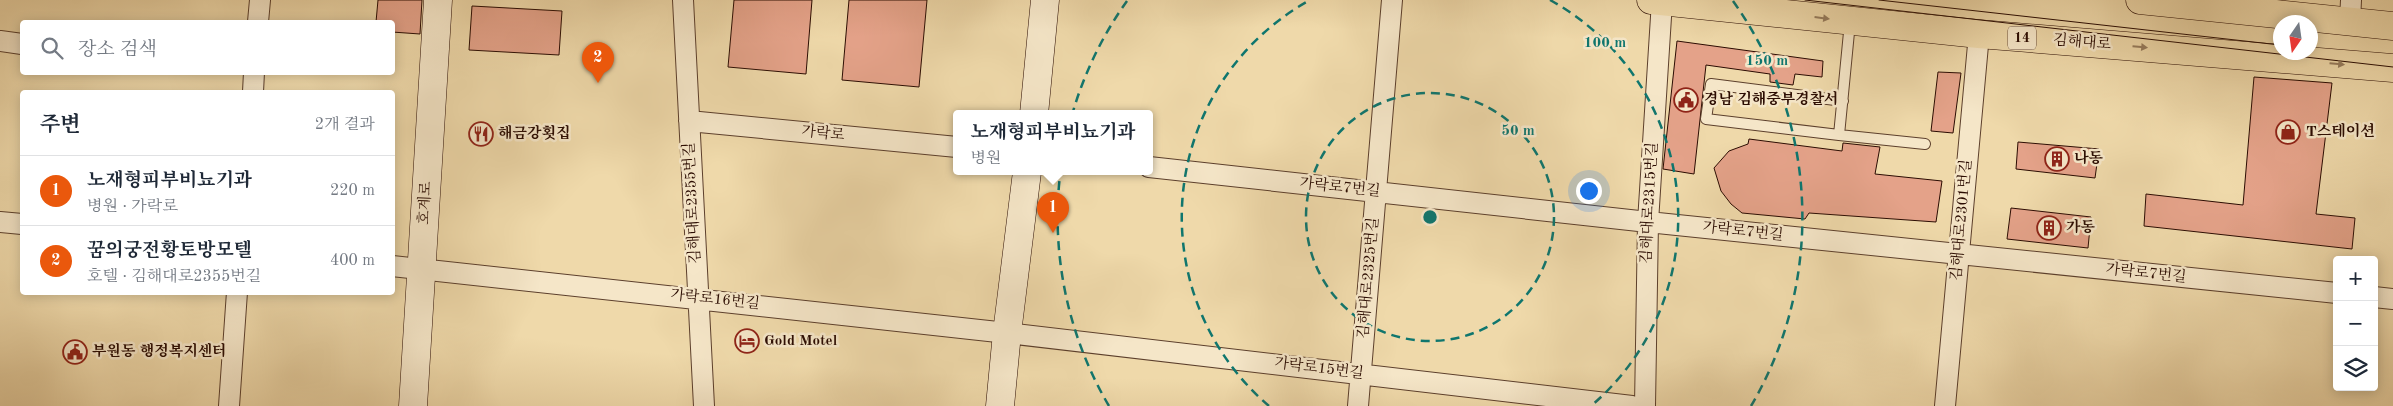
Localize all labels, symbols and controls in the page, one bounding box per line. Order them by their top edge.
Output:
one-way arrow [1814,14,1830,22]
north arrow [2273,15,2318,60]
search box [20,20,395,75]
road number: 14 [2008,26,2036,49]
street label: 김해대로 [2052,31,2112,53]
icon: search [38,34,66,62]
text: 100 m [1584,36,1626,51]
text: 장소 검색 [78,41,157,60]
pin: 2 [582,42,614,83]
one-way arrow [2132,44,2148,52]
text: 150 m [1746,54,1788,69]
one-way arrow [2329,60,2345,68]
public building icon: 경남 김해중부경찰서 [1673,87,1699,113]
place label: 경남 김해중부경찰서 [1704,90,1839,108]
popup [953,110,1153,175]
text: 주변 [40,115,81,136]
text: 2개 결과 [315,117,375,133]
shop icon: T스테이션 [2275,119,2301,145]
restaurant icon: 해금강횟집 [468,121,494,147]
street label: 가락로 [801,122,846,144]
place label: T스테이션 [2306,122,2375,140]
place label: 해금강횟집 [498,124,570,142]
text: 노재형피부비뇨기과 [970,124,1136,143]
text: 50 m [1501,124,1535,139]
street label: 김해대로2355번길 [680,142,704,264]
street label: 김해대로2315번길 [1637,142,1661,264]
building icon: 나동 [2044,146,2070,172]
place label: 나동 [2074,149,2103,167]
text: 병원 [970,151,1001,167]
street label: 김해대로2301번길 [1947,159,1975,281]
text: 노재형피부비뇨기과 [87,172,252,191]
street label: 가락로7번길 [1299,174,1381,200]
your location [1576,178,1602,204]
street label: 호계로 [415,180,435,225]
text: 1 [51,183,61,199]
text: 220 m [330,183,375,199]
pin: 1 [1037,192,1069,233]
text: 병원 · 가락로 [87,199,178,215]
centre of rings [1421,208,1439,226]
building icon: 가동 [2036,215,2062,241]
street label: 김해대로2325번길 [1354,217,1382,339]
street label: 가락로7번길 [1702,218,1784,244]
place label: 가동 [2066,218,2095,236]
text: 꿈의궁전황토방모텔 [87,242,252,261]
text: 2 [51,253,61,269]
text: 400 m [330,253,375,269]
map controls [2333,256,2378,391]
button: + [2333,256,2378,301]
street label: 가락로7번길 [2105,260,2187,286]
text: 호텔 · 김해대로2355번길 [87,269,261,285]
street label: 가락로16번길 [670,286,761,312]
button: − [2333,301,2378,346]
hotel icon: Gold Motel [734,328,760,354]
place label: Gold Motel [764,334,838,349]
public building icon: 부원동 행정복지센터 [62,339,88,365]
place label: 부원동 행정복지센터 [92,342,227,360]
button: layers [2333,346,2378,391]
street label: 가락로15번길 [1273,354,1365,382]

